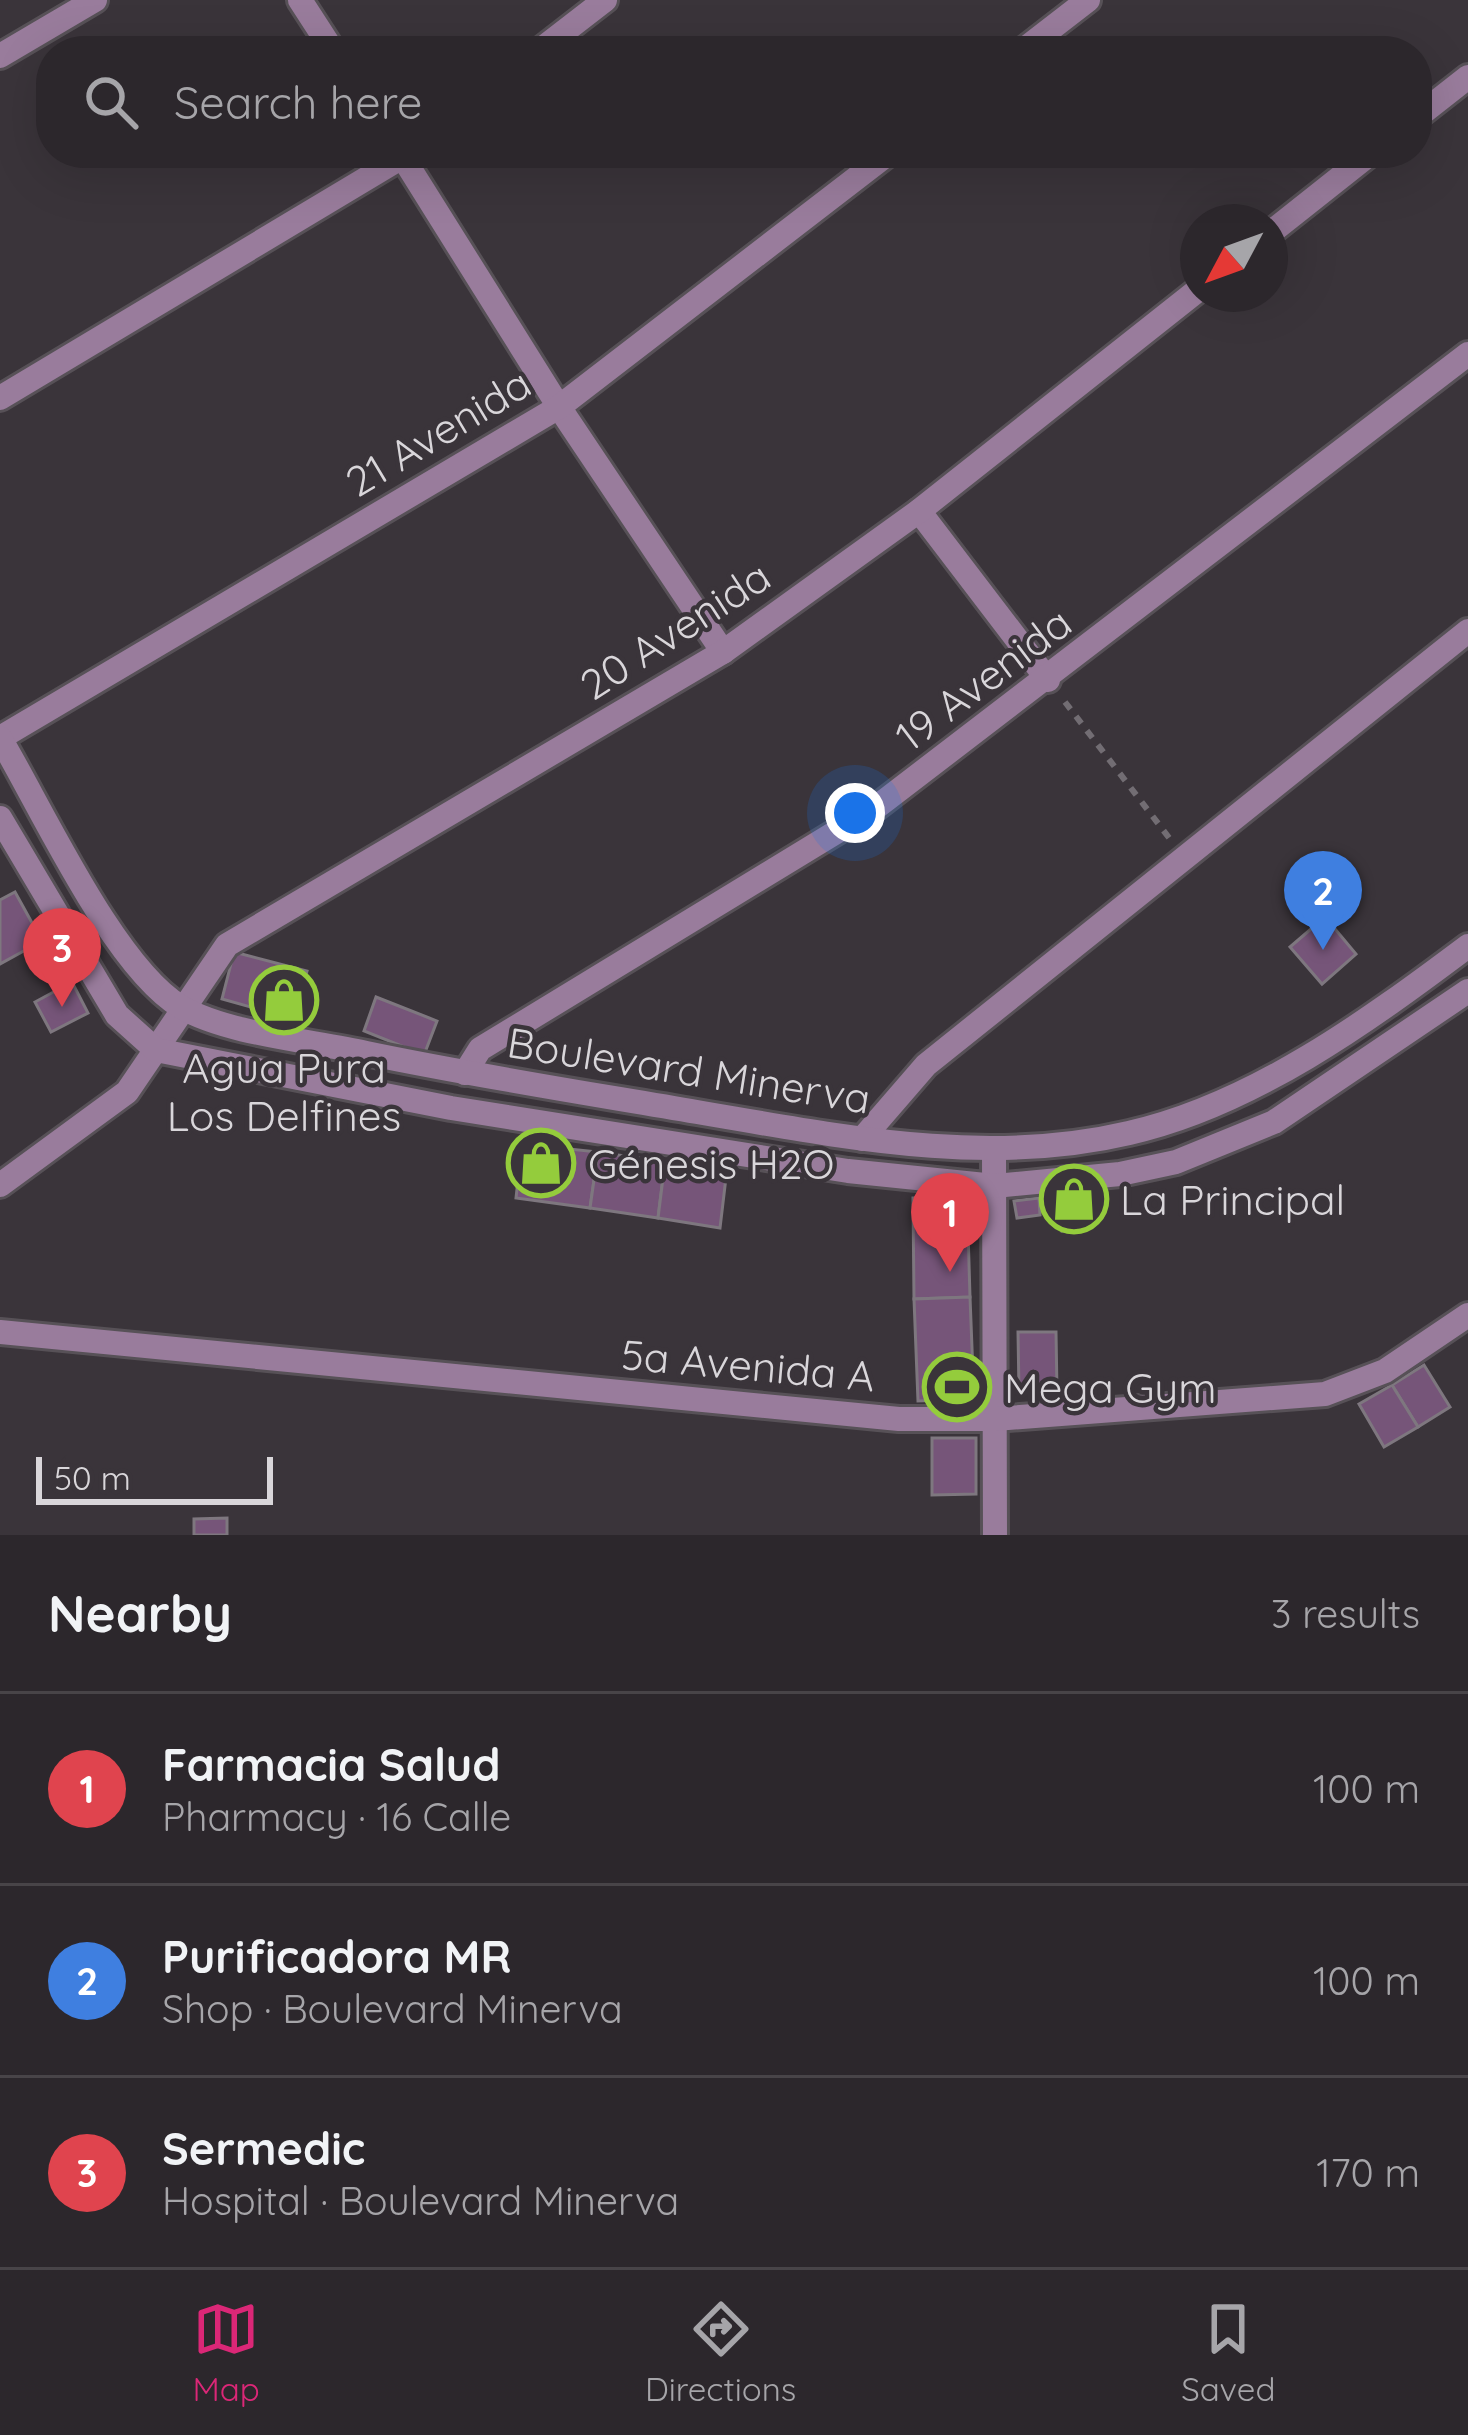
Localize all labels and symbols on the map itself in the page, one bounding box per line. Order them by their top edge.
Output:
north arrow [1180,204,1288,312]
street label: 21 Avenida [336,356,540,508]
street label: 20 Avenida [570,549,780,711]
street label: 19 Avenida [885,596,1081,762]
your location [825,783,885,843]
pin: 2 [1284,851,1362,950]
pin: 3 [23,908,101,1007]
shop icon: Agua Pura Los Delfines [249,965,319,1035]
street label: Boulevard Minerva [504,1015,874,1125]
place label: Agua Pura Los Delfines [167,1041,401,1142]
shop icon: Génesis H2O [506,1128,576,1198]
place label: Génesis H2O [588,1137,834,1190]
shop icon: La Principal [1039,1164,1109,1234]
pin: 1 [911,1173,989,1272]
place label: La Principal [1120,1173,1345,1226]
street label: 5a Avenida A [619,1328,877,1402]
sports icon: Mega Gym [922,1352,992,1422]
place label: Mega Gym [1004,1361,1217,1414]
scale bar [36,1451,273,1504]

